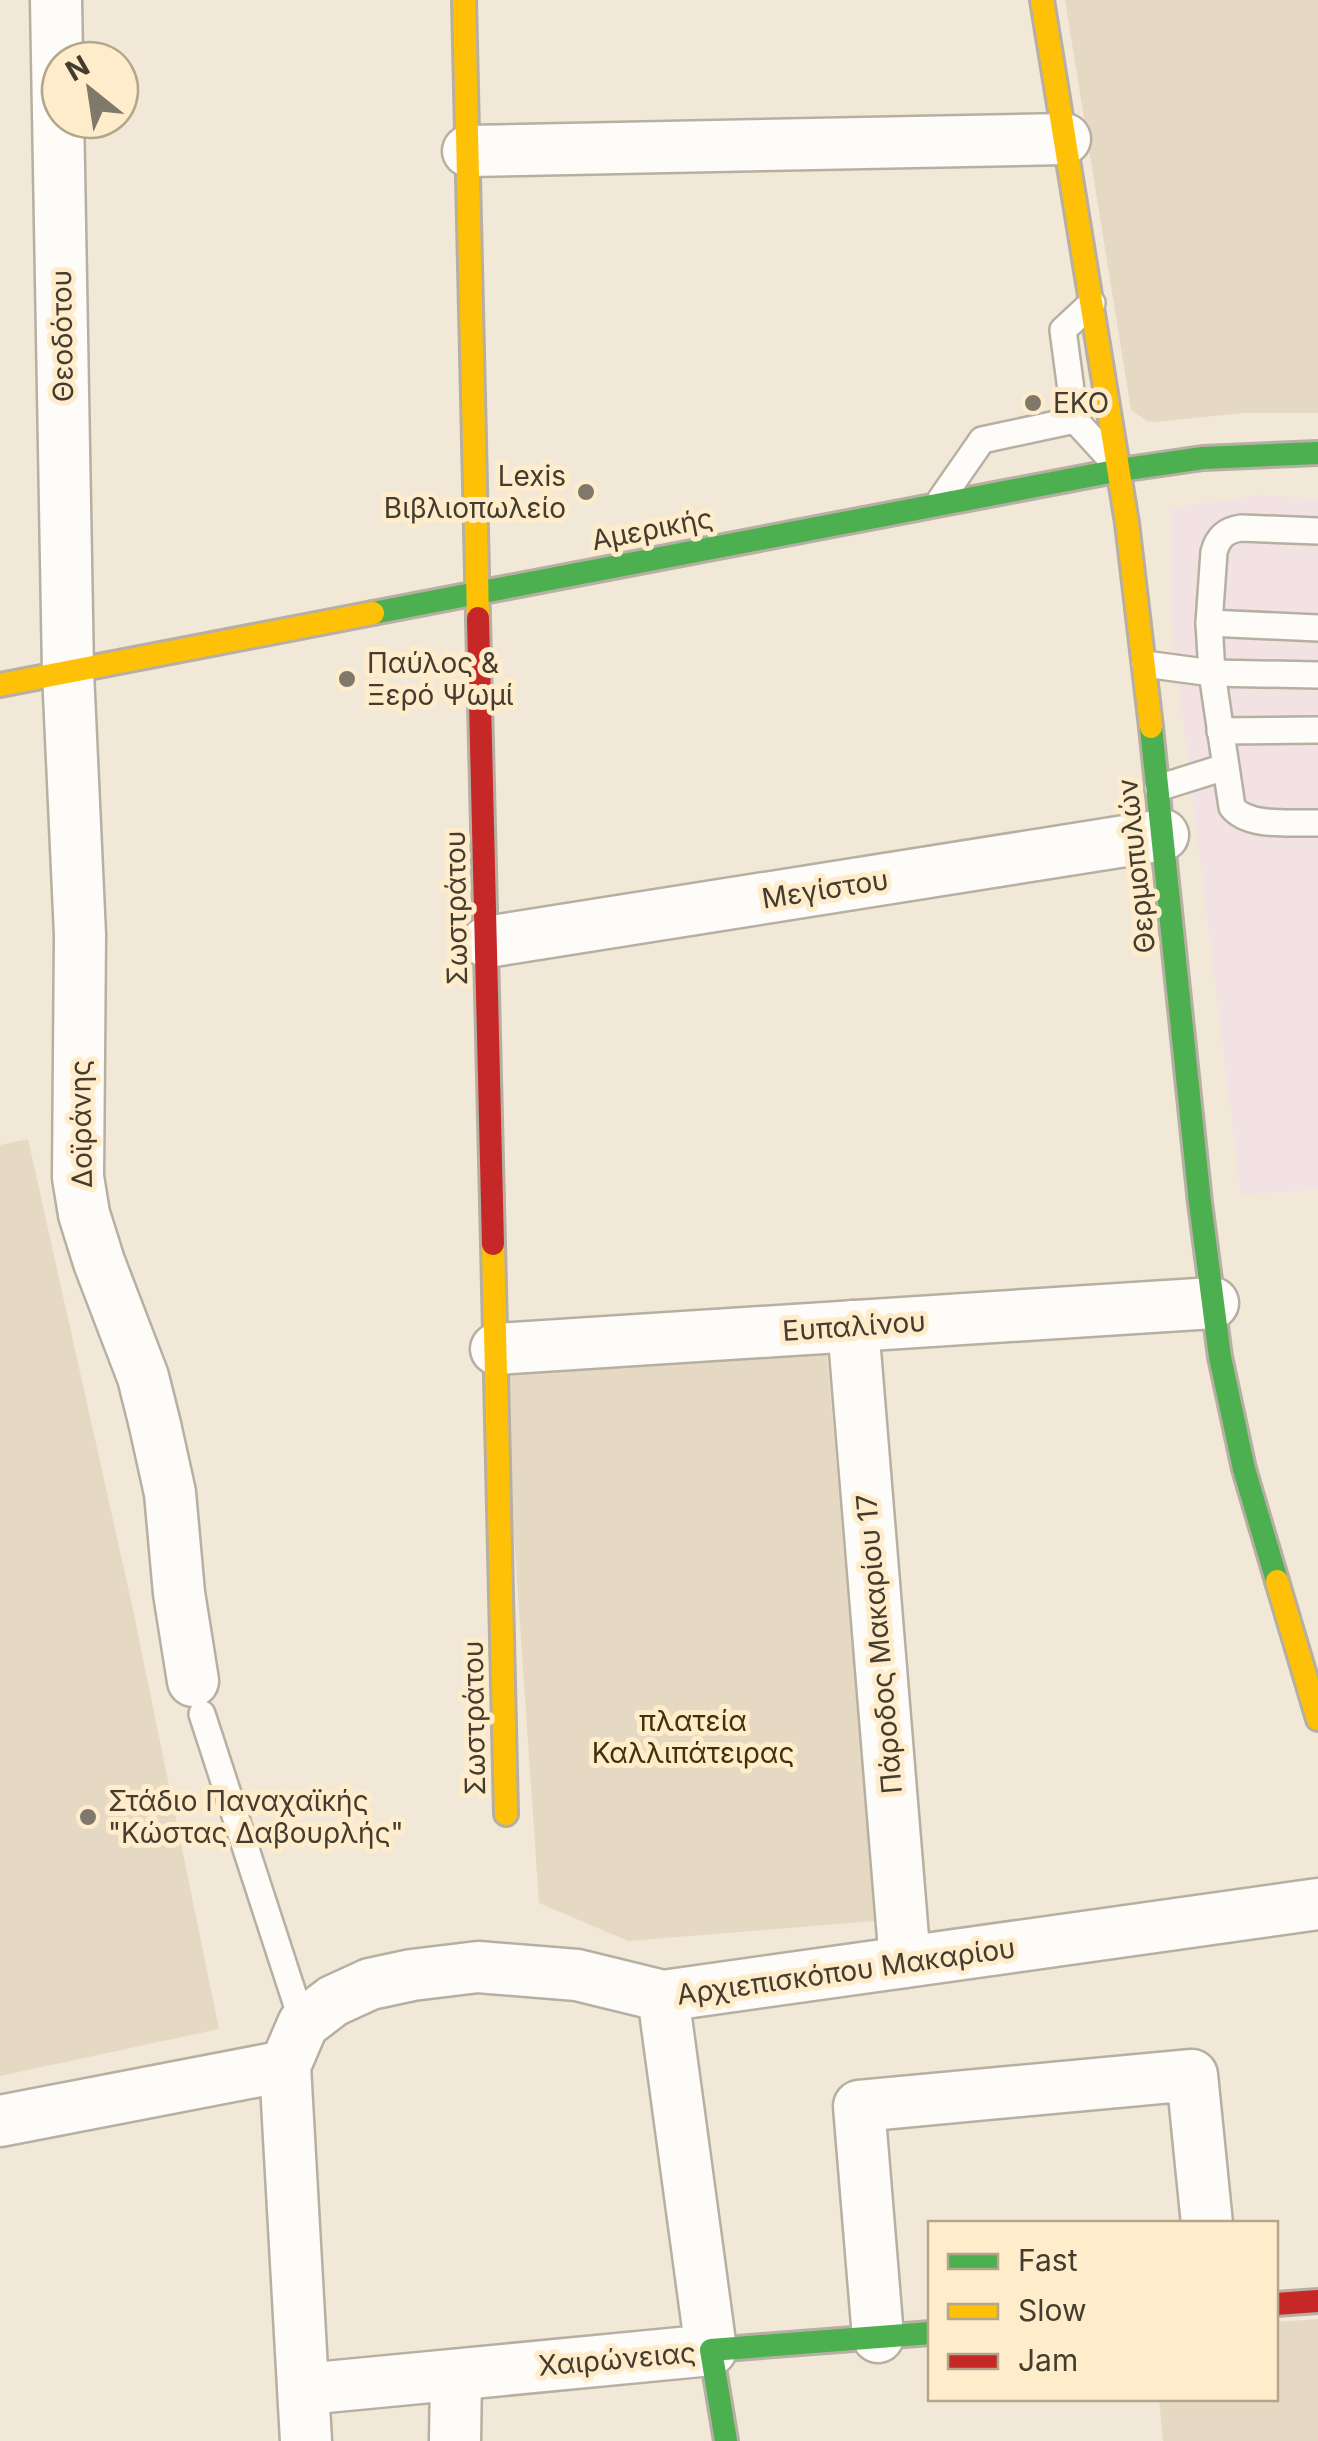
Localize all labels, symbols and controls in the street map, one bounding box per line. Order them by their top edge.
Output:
north arrow [40,40,140,140]
text: N [60,48,95,88]
street label: Θεοδότου [44,270,80,402]
place label: EKO [1053,386,1109,420]
marker: EKO [1022,392,1044,414]
place label: Lexis Βιβλιοπωλείο [384,459,566,525]
marker: Lexis Βιβλιοπωλείο [575,481,597,503]
street label: Αμερικής [588,501,716,557]
place label: Παύλος & Ξερό Ψωμί [367,646,514,712]
marker: Παύλος & Ξερό Ψωμί [336,668,358,690]
street label: Θερμοπυλών [1110,777,1162,955]
street label: Σωστράτου [438,830,474,986]
street label: Μεγίστου [759,862,891,916]
street label: Δοϊράνης [63,1060,99,1188]
street label: Ευπαλίνου [781,1304,927,1348]
street label: Πάροδος Μακαρίου 17 [849,1493,909,1795]
street label: Σωστράτου [456,1640,492,1796]
park label: πλατεία Καλλιπάτειρας [592,1704,794,1770]
place label: Στάδιο Παναχαϊκής "Κώστας Δαβουρλής" [108,1784,404,1850]
marker: Στάδιο Παναχαϊκής "Κώστας Δαβουρλής" [77,1806,99,1828]
street label: Αρχιεπισκόπου Μακαρίου [675,1930,1017,2012]
legend [928,2221,1278,2401]
text: Fast [1018,2242,1078,2278]
text: Slow [1018,2292,1087,2328]
street label: Χαιρώνειας [537,2335,697,2383]
text: Jam [1018,2342,1078,2378]

